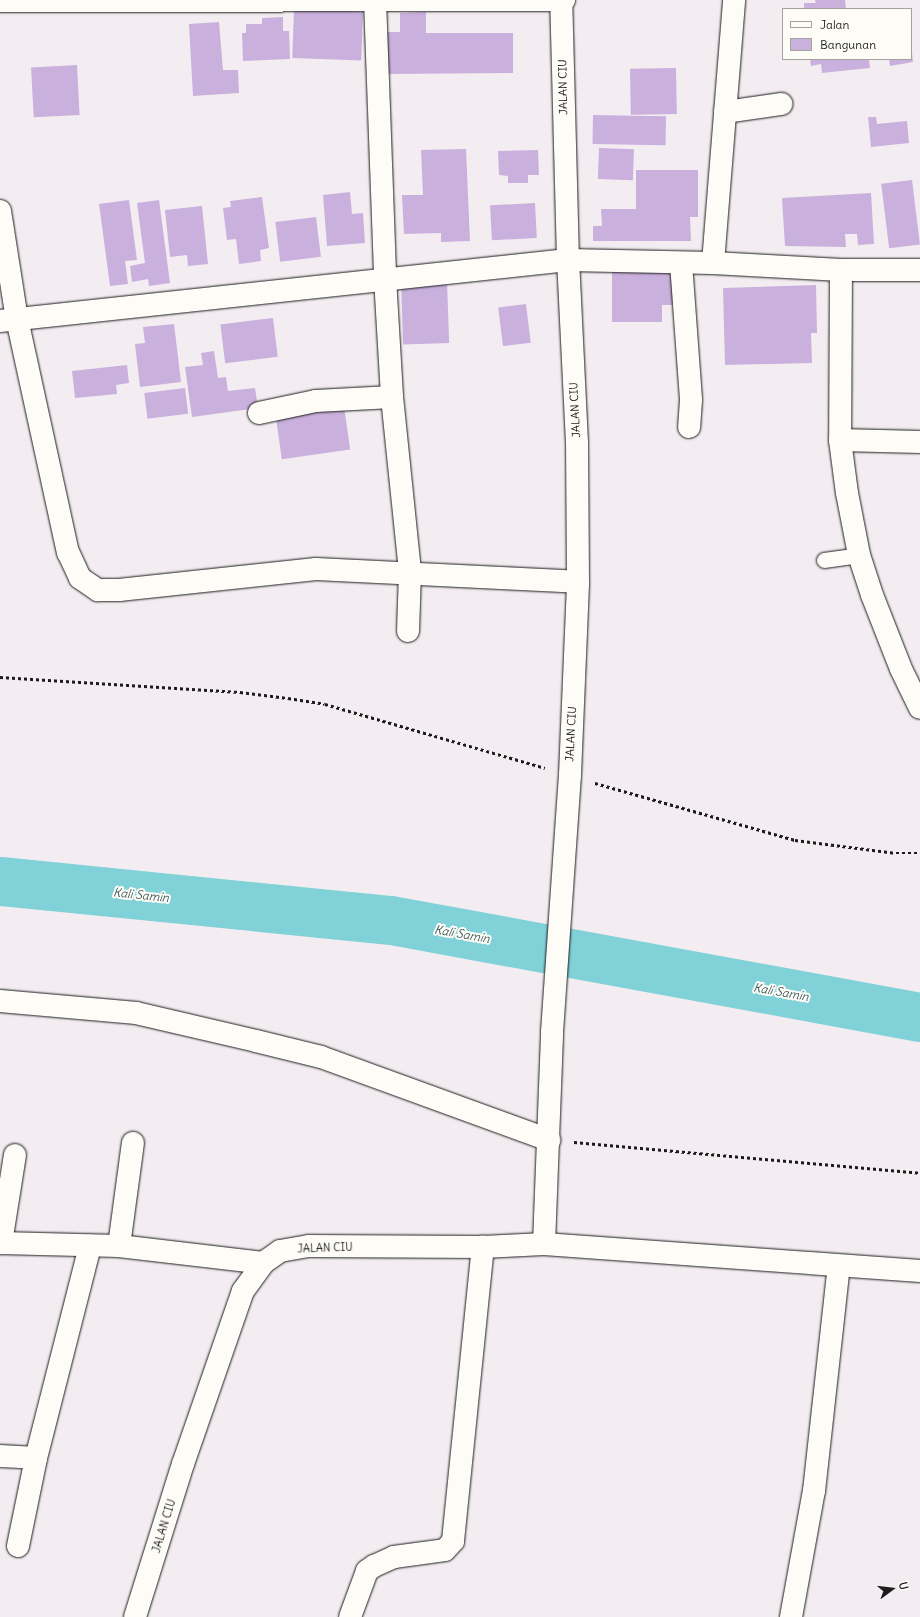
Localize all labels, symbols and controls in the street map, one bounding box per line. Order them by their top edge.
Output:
legend [782,8,912,60]
text: Jalan [820,17,849,32]
text: Bangunan [820,37,876,52]
street label: JALAN CIU [556,59,570,115]
street label: JALAN CIU [567,382,583,438]
street label: JALAN CIU [563,706,579,762]
water label: Kali Samin [112,885,170,905]
water label: Kali Samin [433,922,491,946]
water label: Kali Samin [752,980,810,1004]
street label: JALAN CIU [297,1240,353,1256]
street label: JALAN CIU [150,1498,178,1554]
north arrow [872,1569,912,1609]
text: U [896,1580,911,1591]

